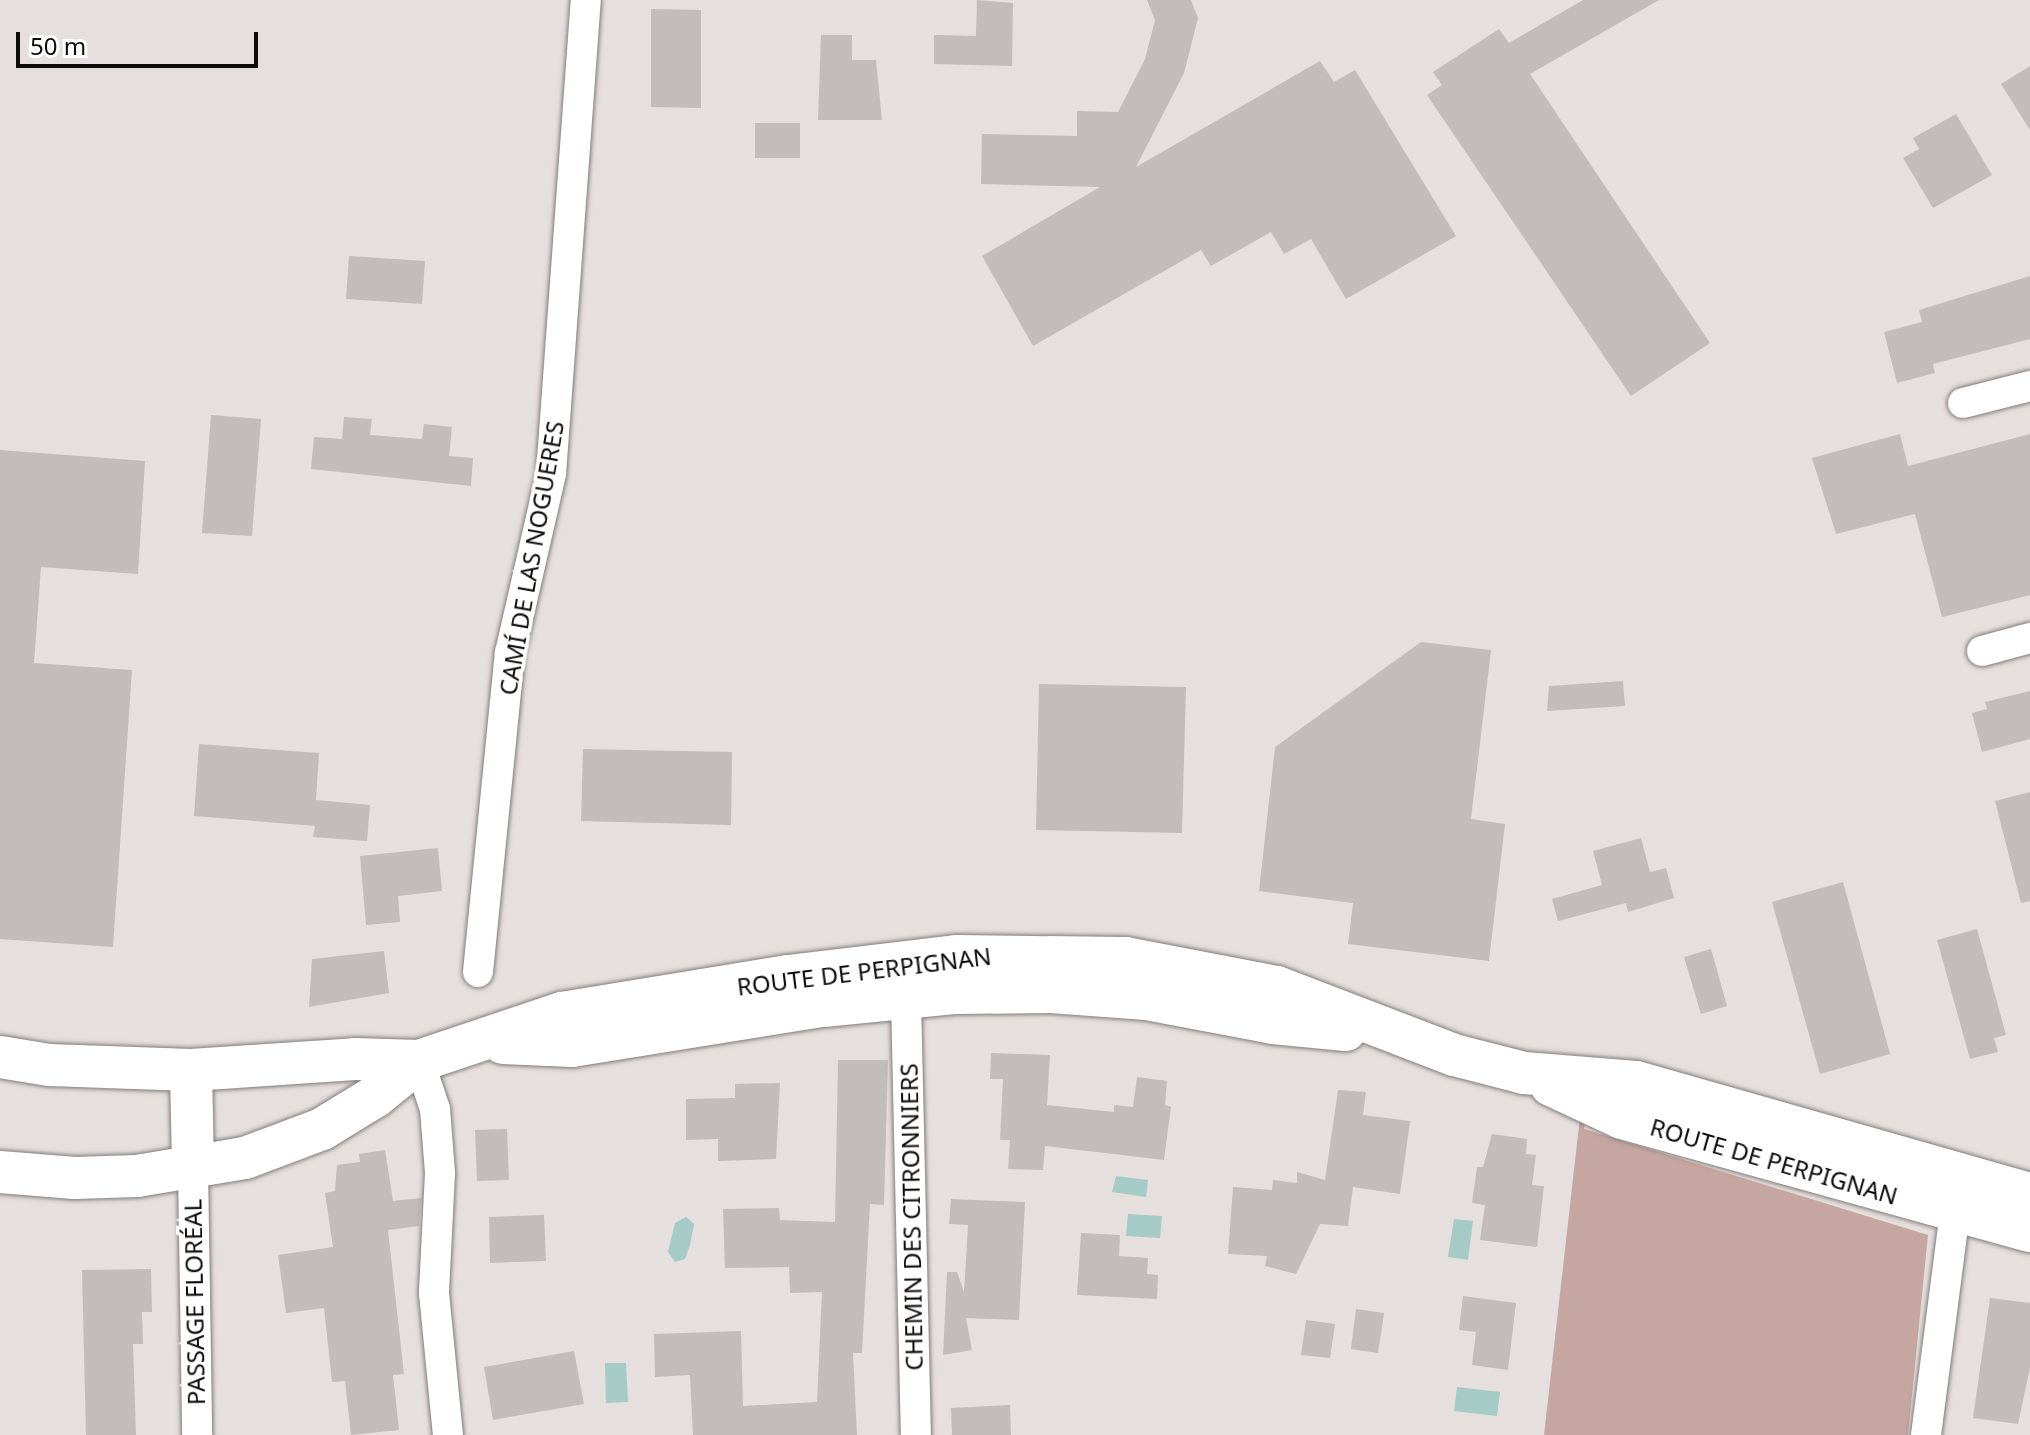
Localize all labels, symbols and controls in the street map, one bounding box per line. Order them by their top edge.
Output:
scale bar [20,16,262,66]
text: 50 m [30,29,86,62]
street label: CAMÍ DE LAS NOGUERES [493,419,569,697]
street label: ROUTE DE PERPIGNAN [735,941,993,1001]
street label: CHEMIN DES CITRONNIERS [894,1063,928,1371]
street label: ROUTE DE PERPIGNAN [1647,1112,1901,1210]
street label: PASSAGE FLORÉAL [178,1199,210,1405]

